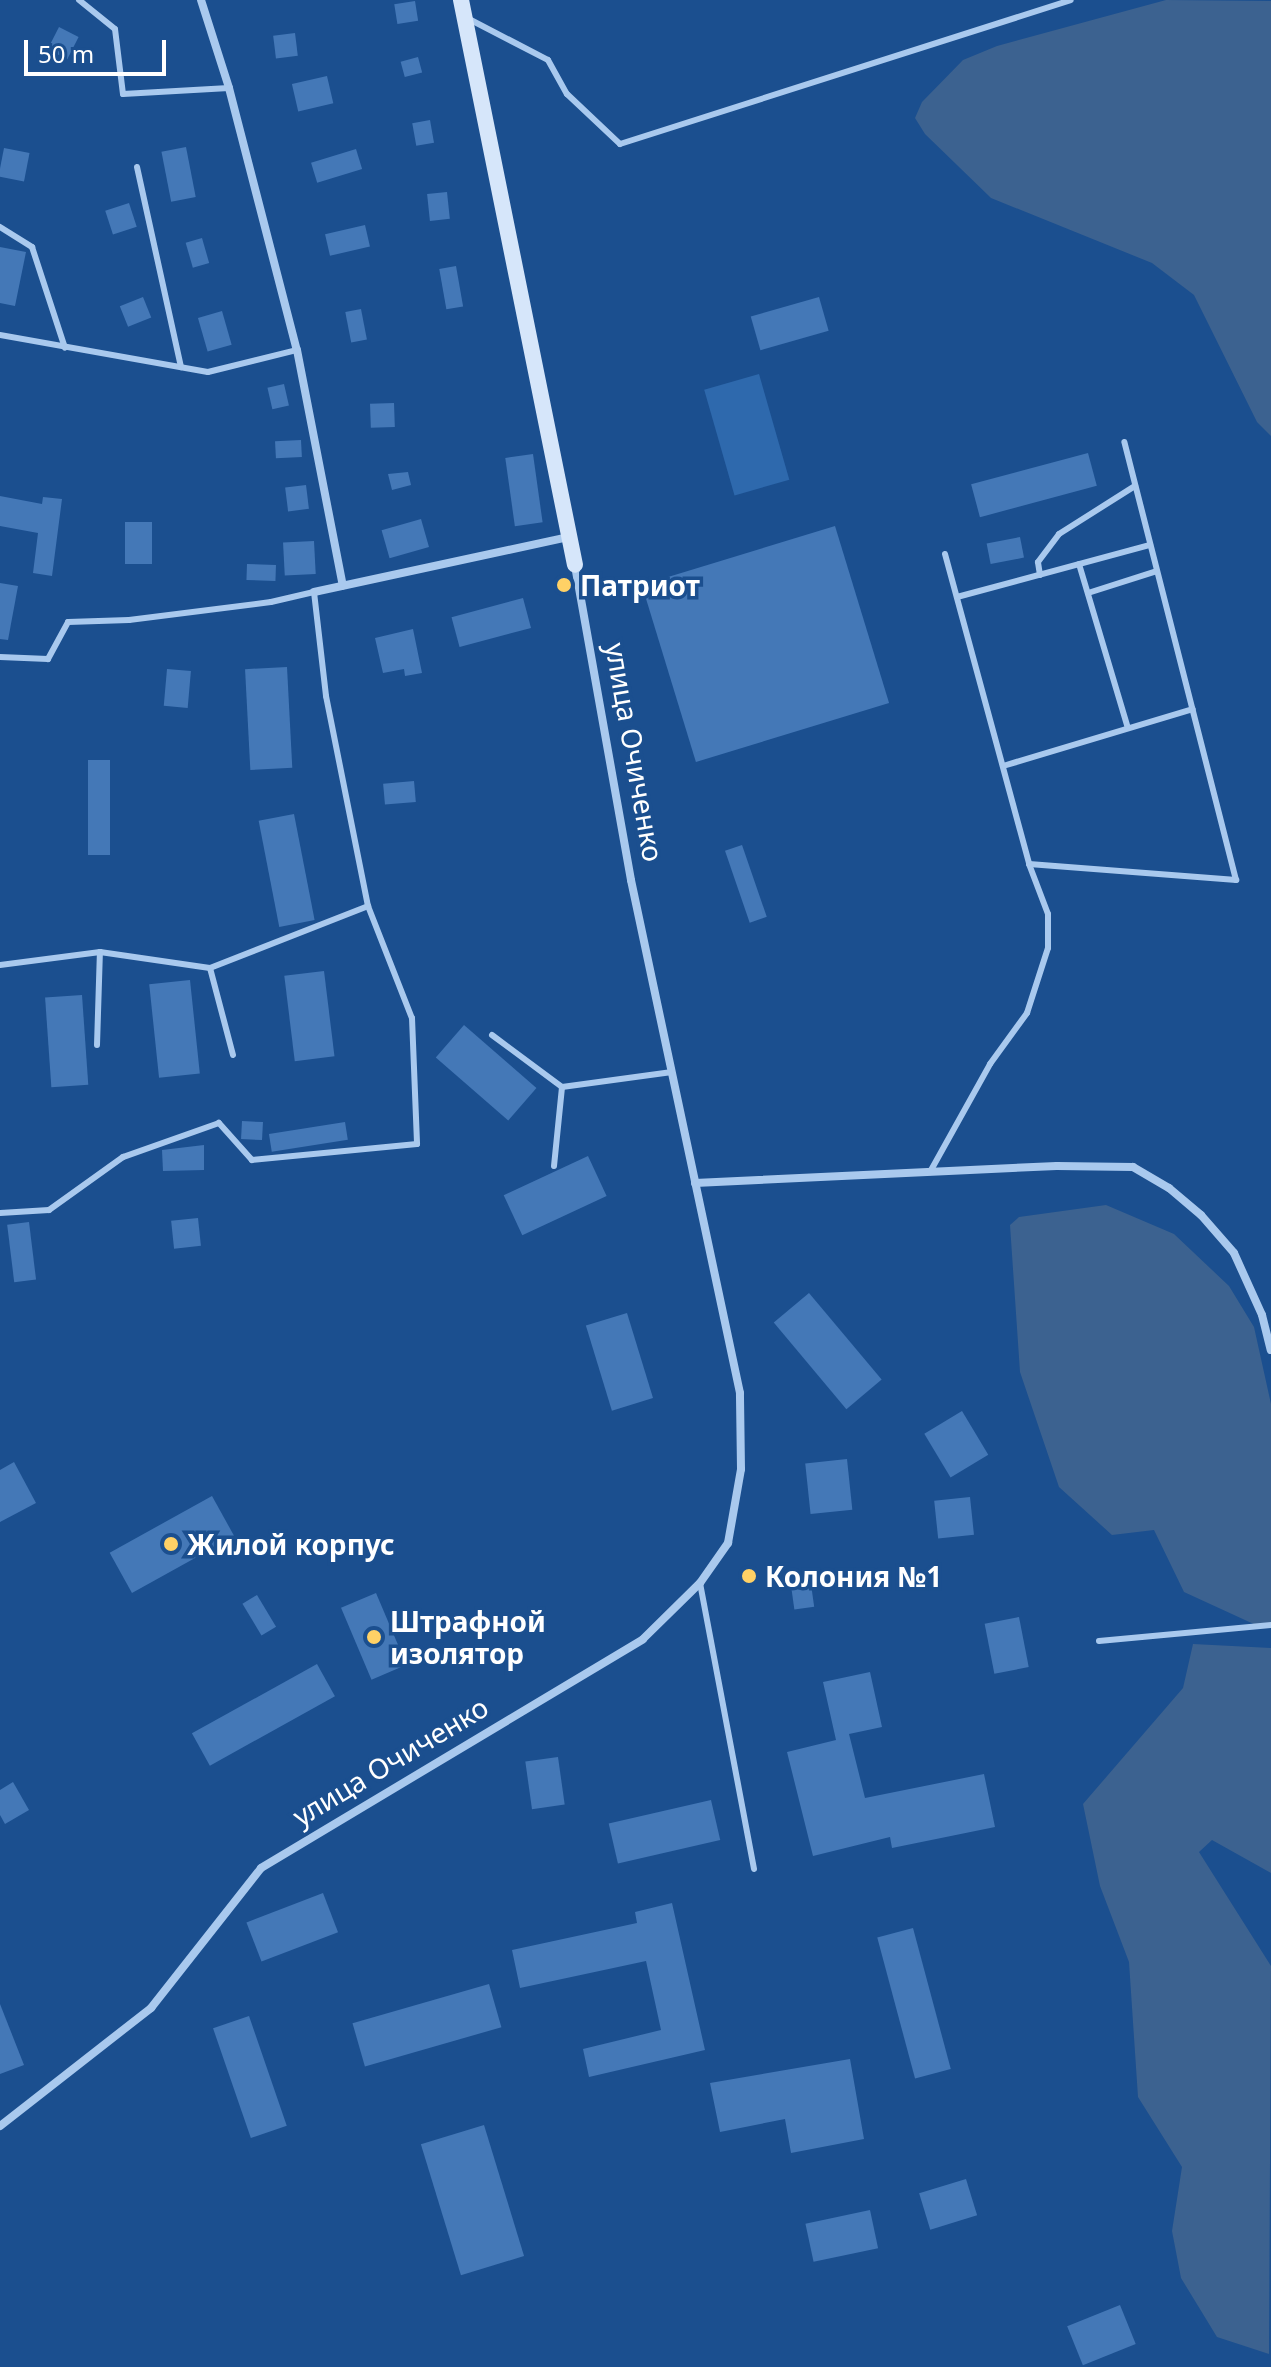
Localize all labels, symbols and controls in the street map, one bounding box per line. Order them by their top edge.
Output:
scale bar [28,24,170,74]
text: 50 m [38,37,94,70]
place label: Патриот [580,568,700,602]
marker: Патриот [555,576,573,594]
street label: улица Очиченко [599,640,671,864]
place label: Жилой корпус [187,1527,395,1561]
marker: Жилой корпус [162,1535,180,1553]
place label: Колония №1 [765,1559,942,1593]
marker: Колония №1 [740,1567,758,1585]
place label: Штрафной изолятор [390,1604,546,1670]
marker: Штрафной изолятор [365,1628,383,1646]
street label: улица Очиченко [286,1689,494,1833]

